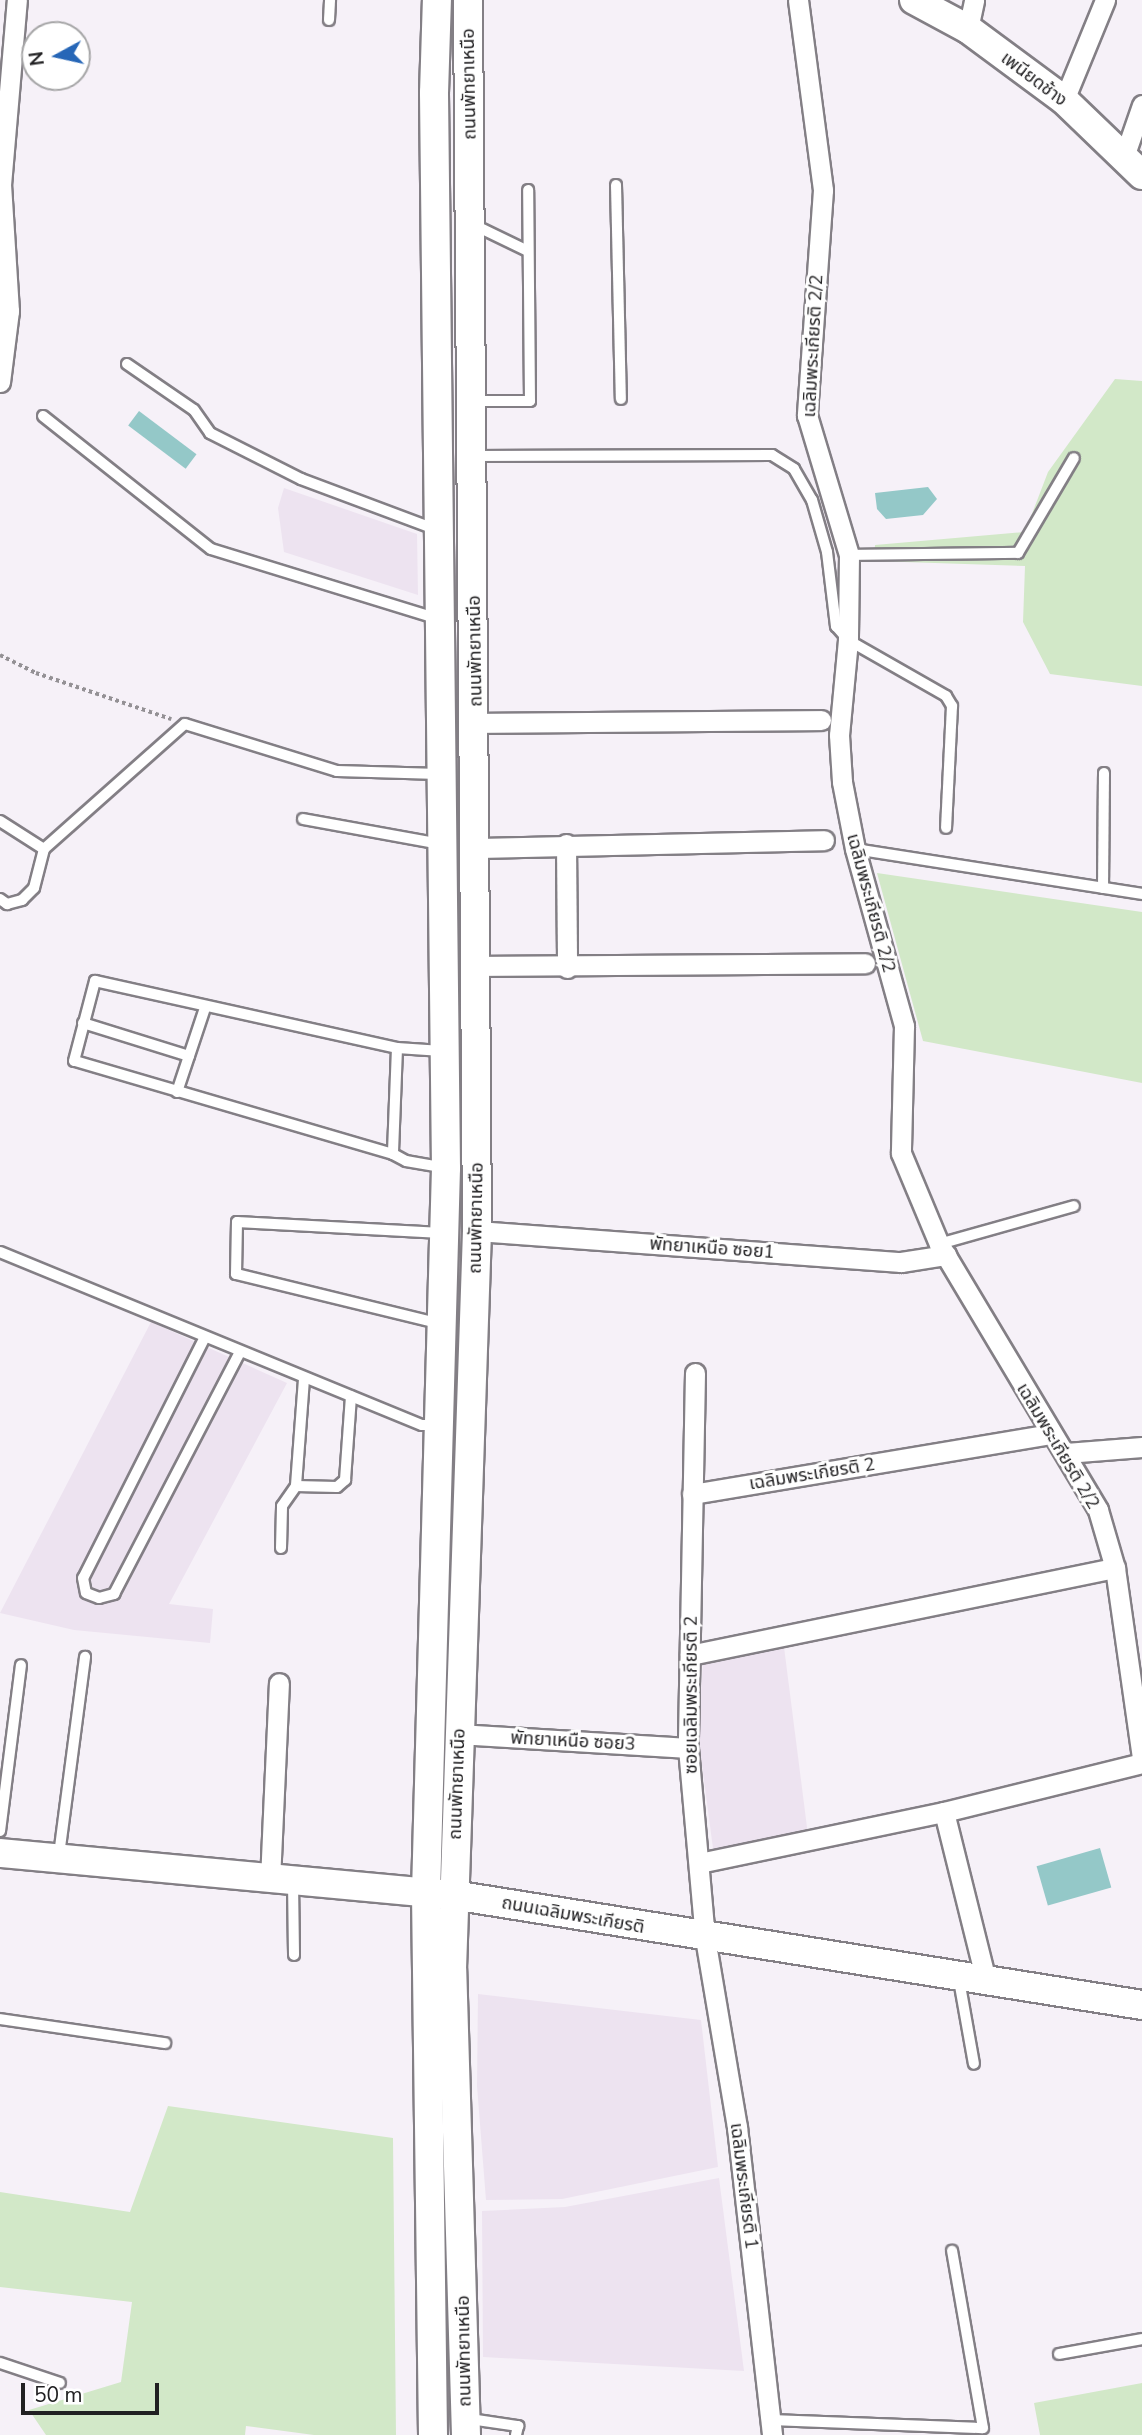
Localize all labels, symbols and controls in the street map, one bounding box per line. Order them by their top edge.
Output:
north arrow [21,21,91,91]
street label: ถนนพัทยาเหนือ [457,28,481,140]
street label: เพนียดช้าง [997,47,1071,111]
text: N [23,50,51,67]
street label: เฉลิมพระเกียรติ 2/2 [798,274,828,418]
street label: ถนนพัทยาเหนือ [463,595,487,707]
street label: เฉลิมพระเกียรติ 2/2 [842,831,900,975]
street label: ถนนพัทยาเหนือ [464,1162,488,1274]
street label: พัทยาเหนือ ซอย1 [649,1233,775,1263]
street label: เฉลิมพระเกียรติ 2/2 [1012,1379,1104,1513]
street label: เฉลิมพระเกียรติ 2 [748,1453,876,1495]
street label: ซอยเฉลิมพระเกียรติ 2 [680,1616,702,1774]
street label: พัทยาเหนือ ซอย3 [510,1727,636,1755]
street label: ถนนพัทยาเหนือ [444,1728,470,1840]
street label: ถนนเฉลิมพระเกียรติ [500,1892,646,1938]
street label: เฉลิมพระเกียรติ 1 [726,2122,762,2250]
street label: ถนนพัทยาเหนือ [452,2295,476,2407]
scale bar [24,2368,163,2412]
text: 50 m [34,2381,83,2409]

